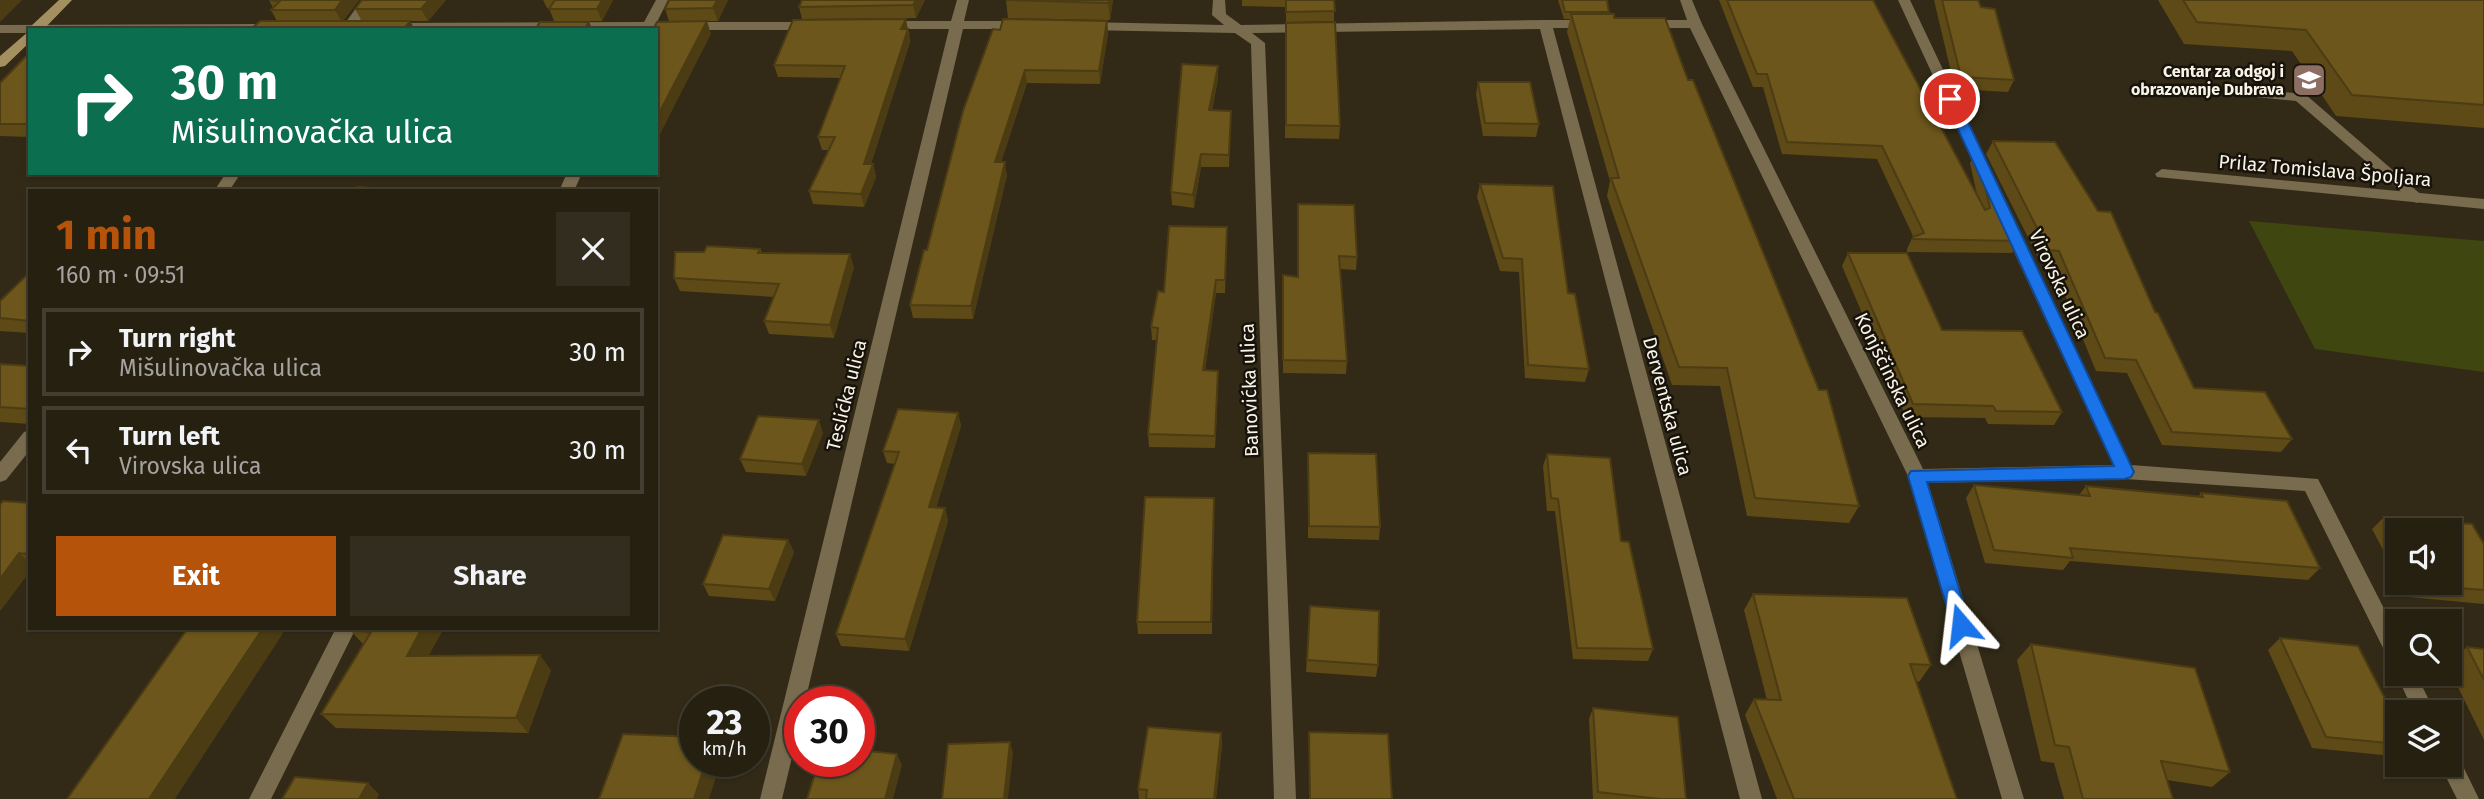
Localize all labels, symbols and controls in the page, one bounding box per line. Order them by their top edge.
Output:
text: 30 m [171,53,278,112]
icon: right [56,56,147,147]
school or university icon: Centar za odgoj i obrazovanje Dubrava [2290,61,2328,99]
place label: Centar za odgoj i obrazovanje Dubrava [2131,62,2284,99]
pin [1920,69,1980,129]
icon: arrive [1931,80,1969,118]
text: Mišulinovačka ulica [171,113,453,151]
street label: Prilaz Tomislava Špoljara [2217,150,2432,191]
text: 1 min [56,210,157,260]
button: close [556,212,630,286]
street label: Virovska ulica [2024,226,2095,342]
text: 160 m · 09:51 [56,261,185,289]
street label: Konjščinska ulica [1850,309,1935,452]
text: Turn right [119,323,236,354]
street label: Banovićka ulica [1236,323,1263,457]
icon: right [60,333,98,371]
street label: Derventska ulica [1638,334,1697,478]
text: 30 m [569,337,626,368]
street label: Teslićka ulica [822,337,871,453]
text: Mišulinovačka ulica [119,354,322,382]
text: Turn left [119,421,220,452]
icon: left [60,431,98,469]
text: 30 m [569,435,626,466]
text: Virovska ulica [119,452,262,480]
map controls [2385,518,2462,777]
button: sound [2385,518,2462,595]
button: Exit [56,536,336,616]
button: Share [350,536,630,616]
position arrow [1924,588,1998,662]
button: search [2385,609,2462,686]
speed limit sign: 30 [784,686,875,777]
button: layers [2385,700,2462,777]
text: 23 [706,701,743,743]
text: km/h [702,738,747,760]

